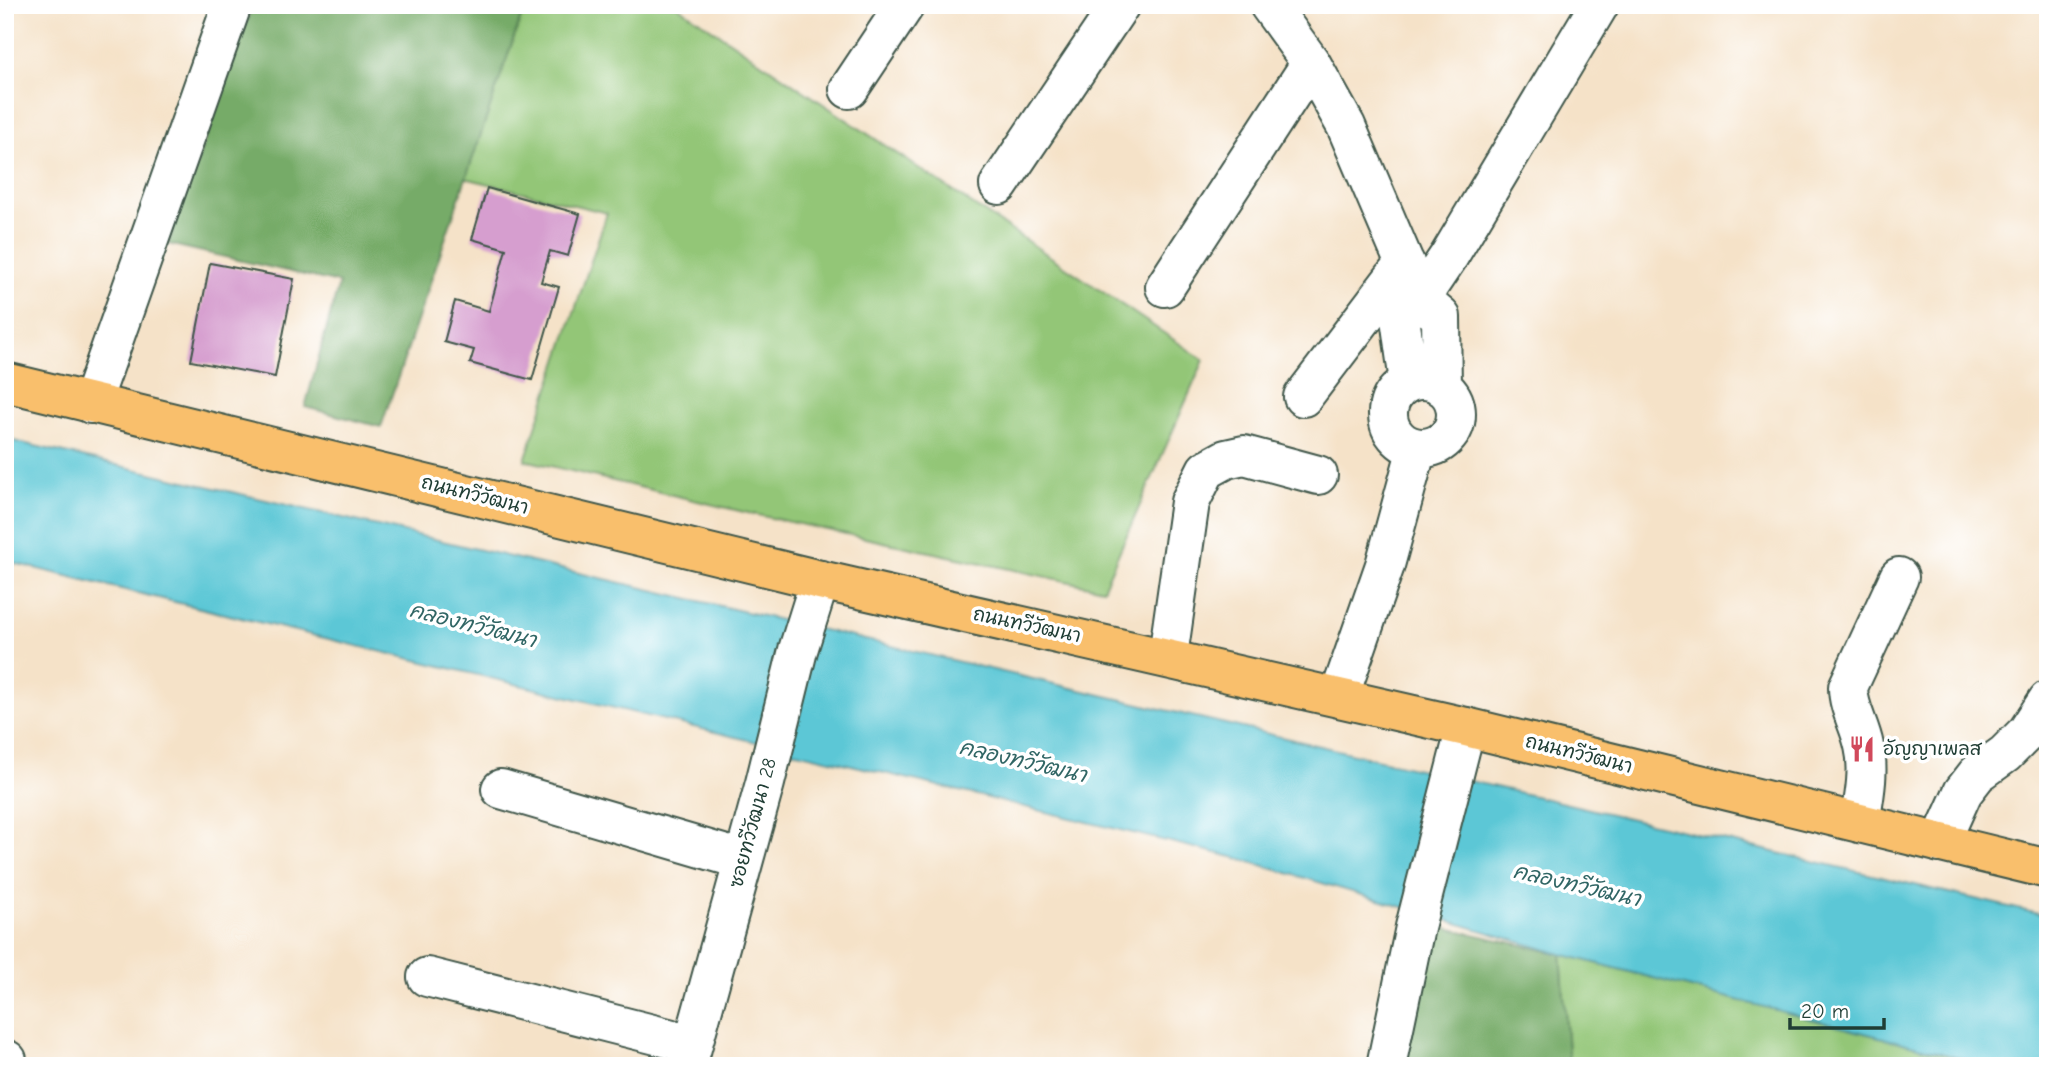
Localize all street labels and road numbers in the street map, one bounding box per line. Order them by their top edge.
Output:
street label: ถนนทวีวัฒนา [419,470,531,519]
street label: ถนนทวีวัฒนา [971,602,1083,647]
street label: ถนนทวีวัฒนา [1523,729,1635,778]
street label: ซอยทวีวัฒนา 28 [724,755,781,890]

